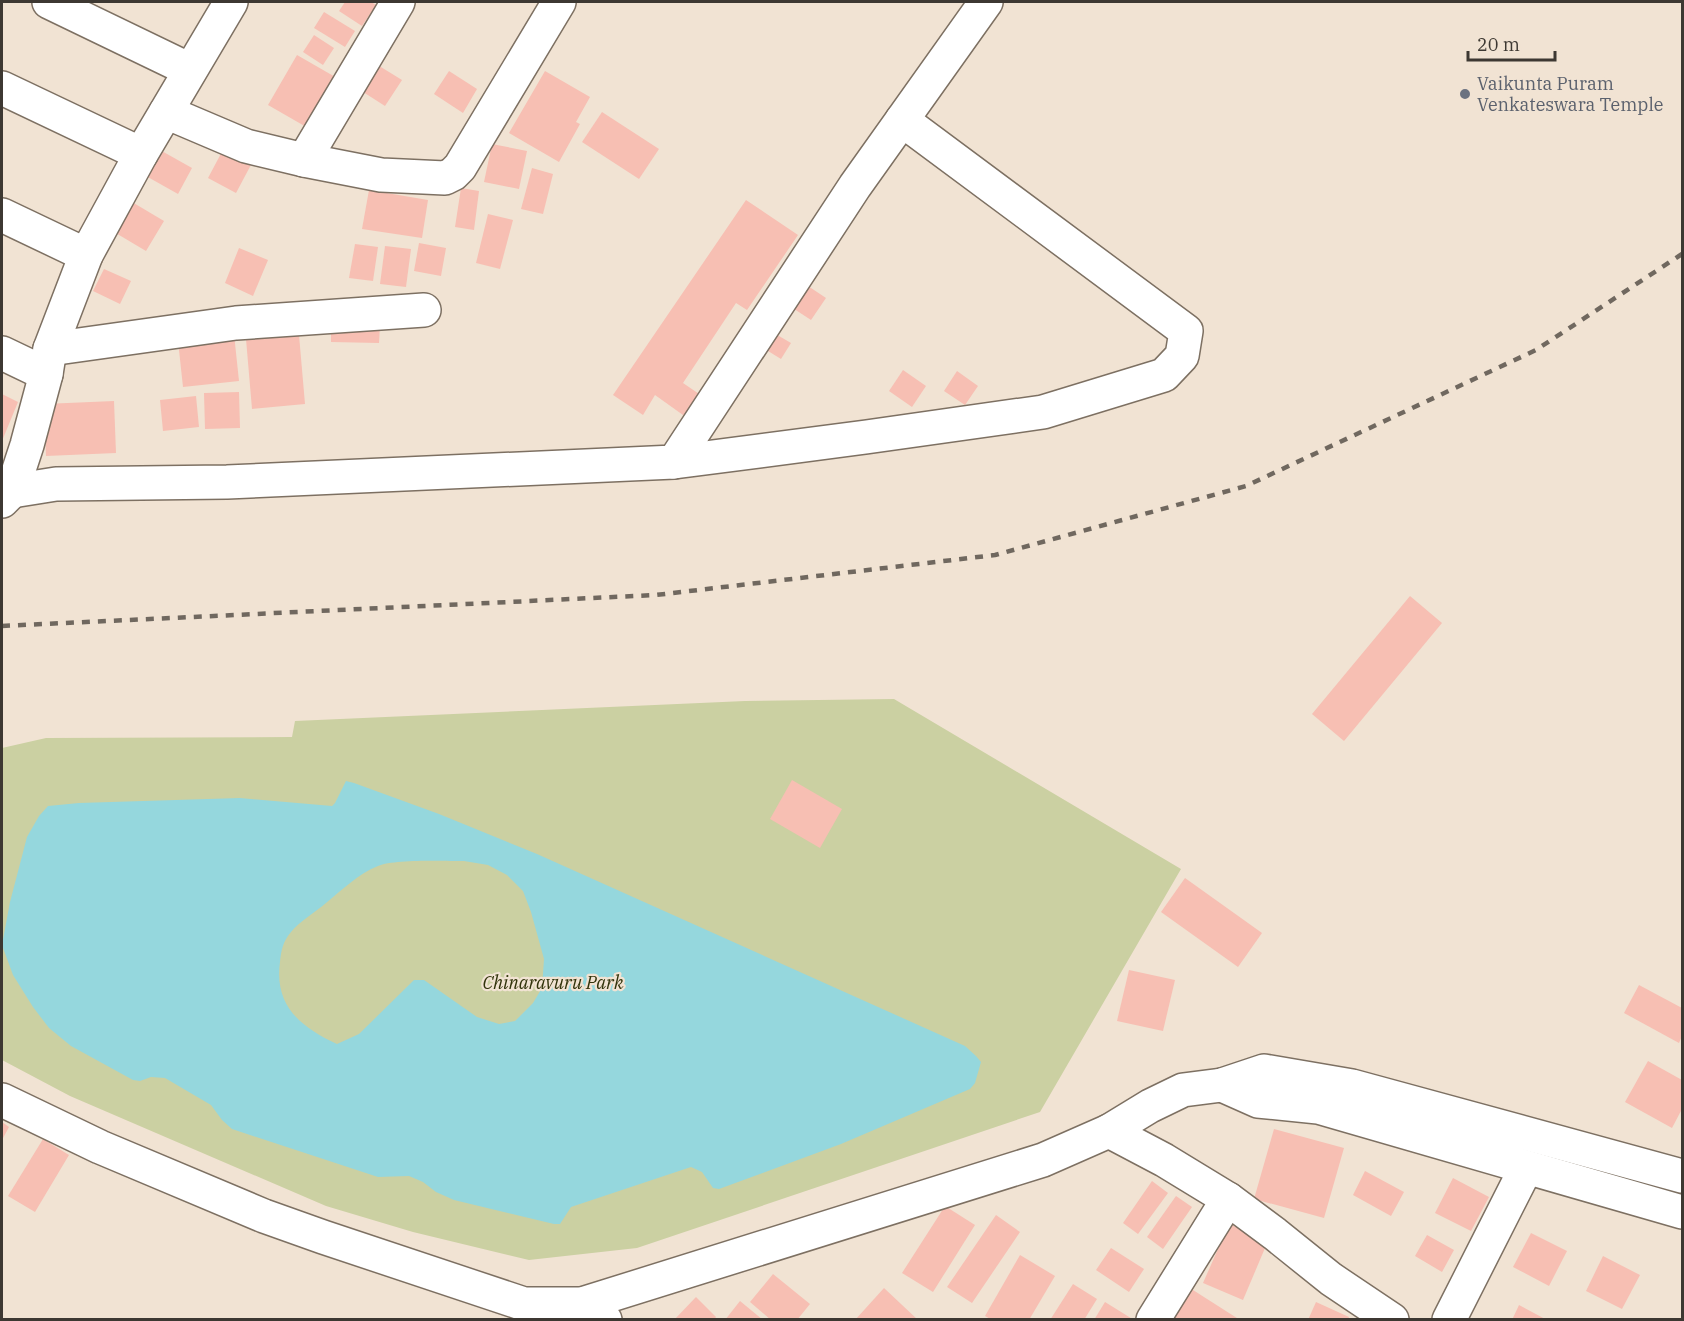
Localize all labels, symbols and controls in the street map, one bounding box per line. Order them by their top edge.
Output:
scale bar [1468,24,1555,62]
text: 20 m [1477,33,1520,56]
place label: Vaikunta Puram Venkateswara Temple [1477,72,1663,116]
marker: Vaikunta Puram Venkateswara Temple [1458,87,1472,101]
park label: Chinaravuru Park [483,971,624,994]

